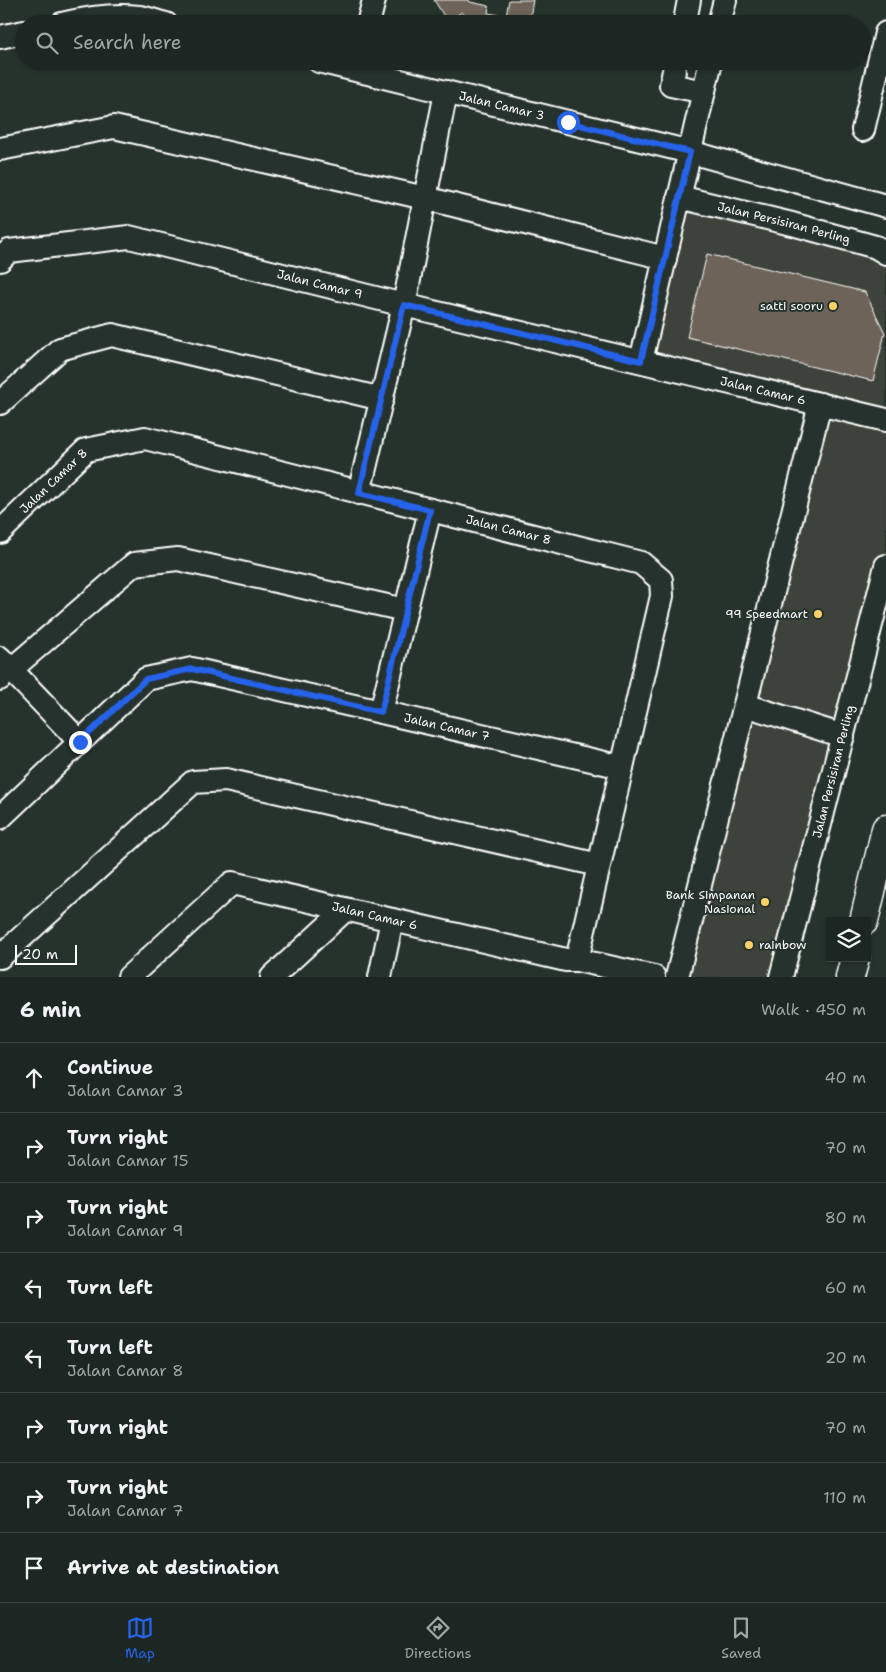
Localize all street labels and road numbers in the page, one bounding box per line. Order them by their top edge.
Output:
street label: Jalan Camar 3 [457,88,546,124]
street label: Jalan Persisiran Perling [716,198,852,248]
street label: Jalan Camar 9 [275,266,364,302]
street label: Jalan Camar 6 [719,373,808,409]
street label: Jalan Camar 8 [16,445,91,517]
street label: Jalan Camar 8 [464,511,553,548]
street label: Jalan Persisiran Perling [809,703,858,840]
street label: Jalan Camar 7 [402,710,491,745]
street label: Jalan Camar 6 [330,898,419,934]

